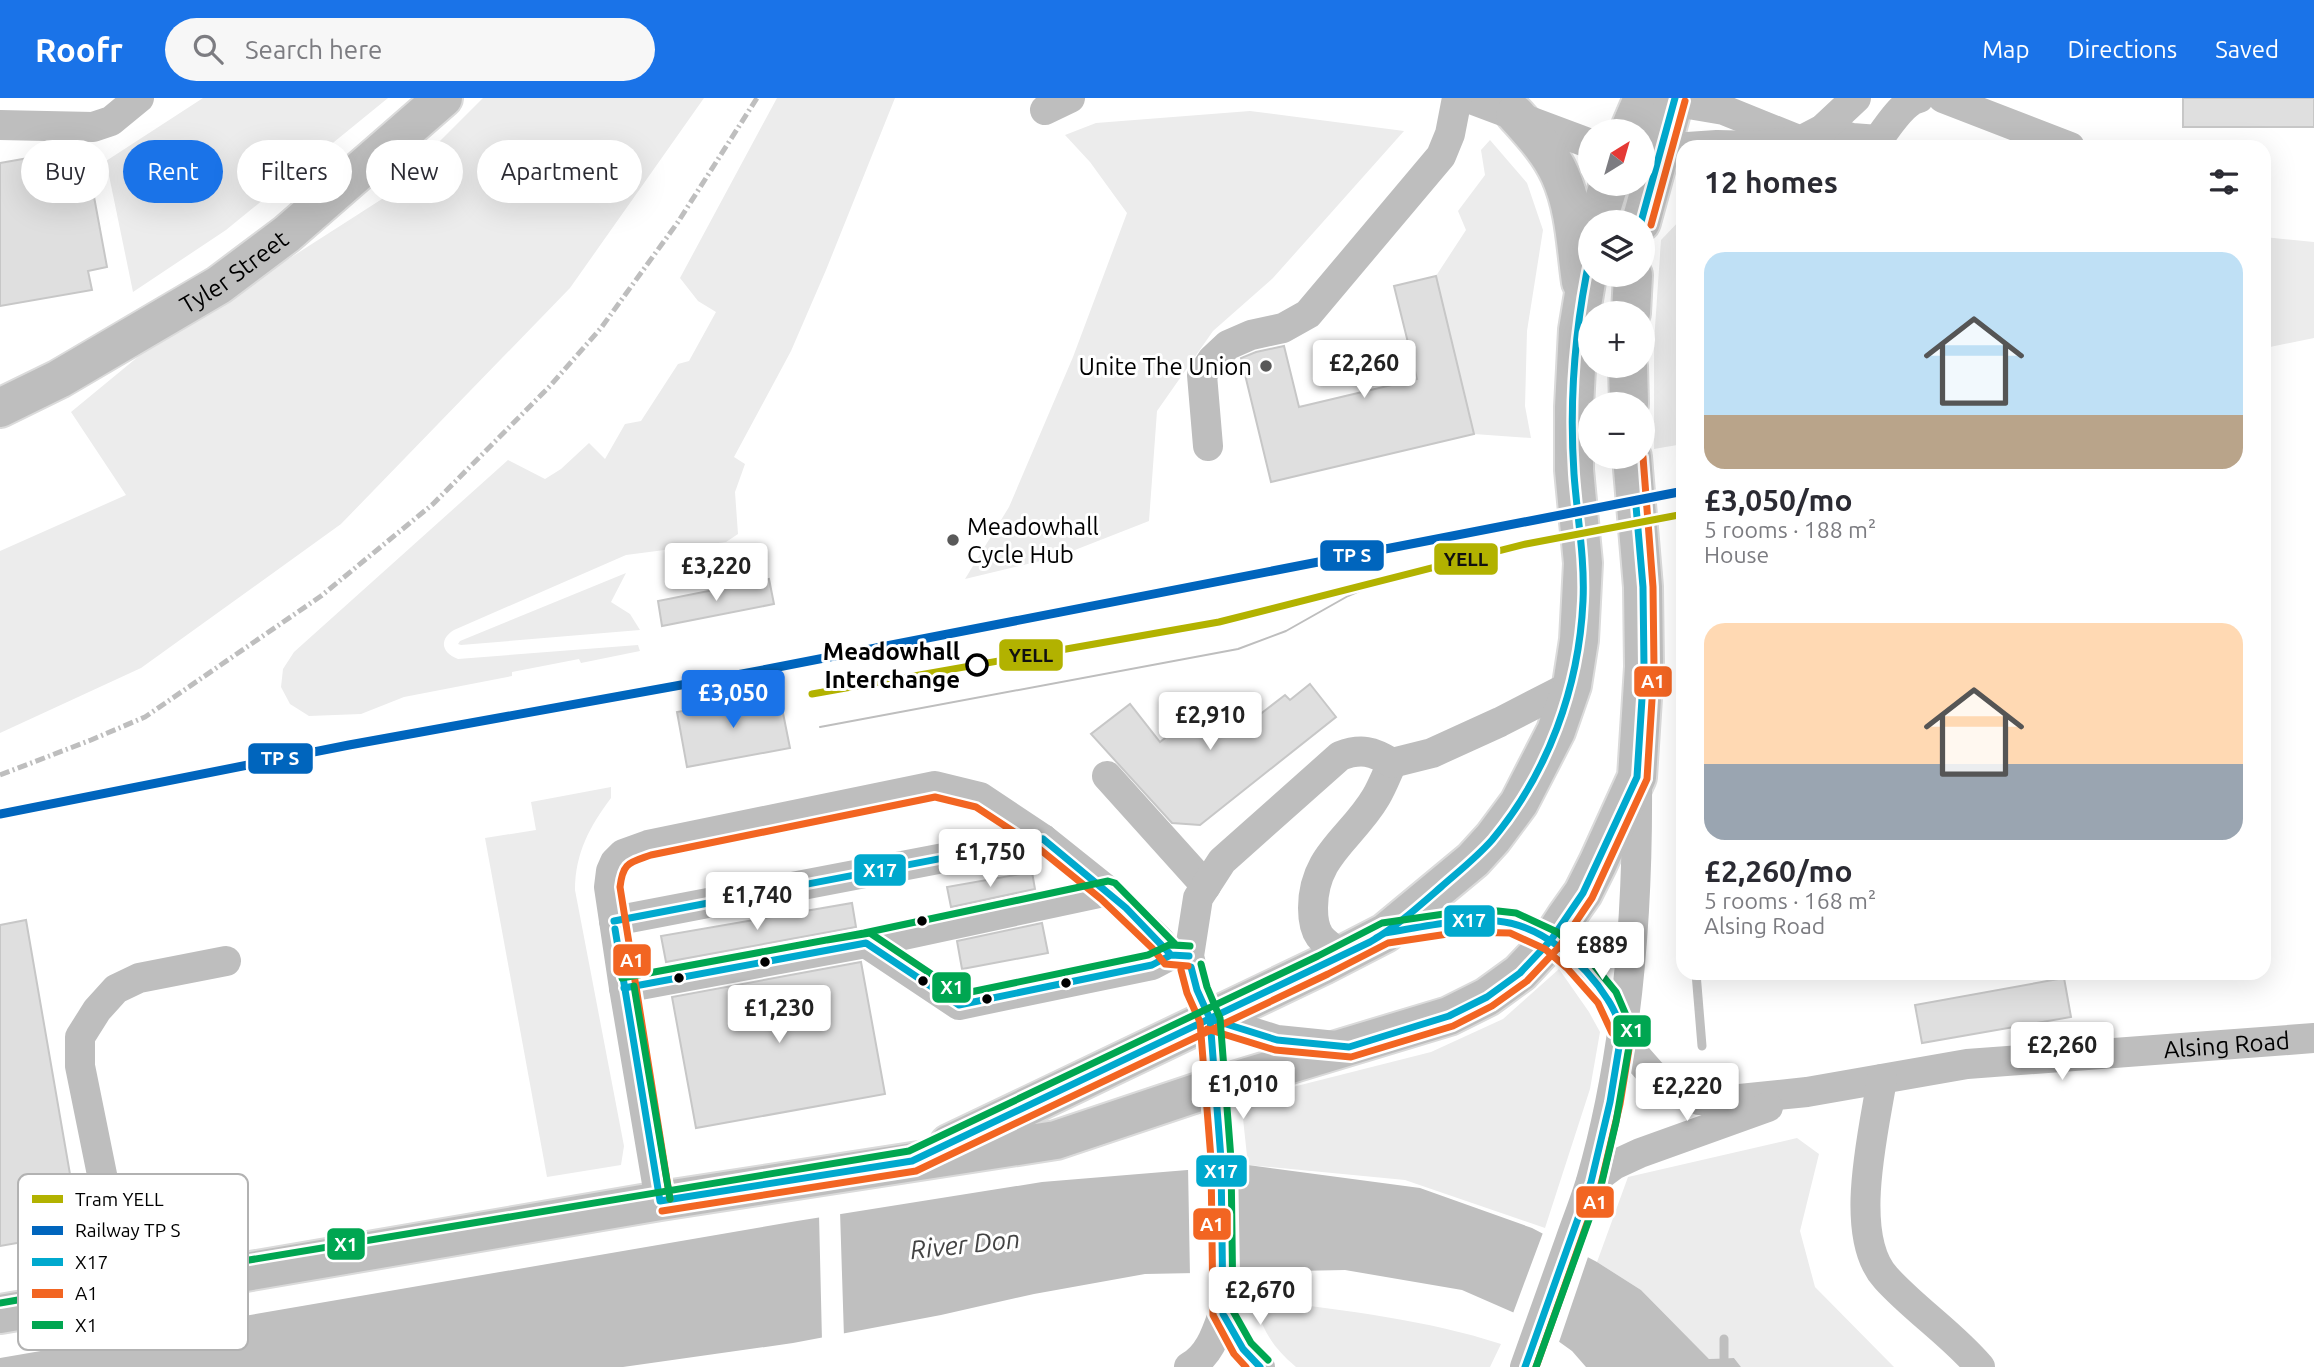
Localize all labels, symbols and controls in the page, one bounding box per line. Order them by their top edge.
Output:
search box [165,18,655,81]
icon: search [189,30,227,68]
text: Roofr [35,31,123,68]
text: Search here [245,35,382,64]
text: Map [1982,36,2029,63]
text: Directions [2067,36,2177,63]
text: Saved [2215,36,2279,63]
north arrow [1578,119,1656,196]
map controls [1578,119,1655,469]
chip: Buy [21,140,109,203]
chip: Rent [123,140,223,203]
chip: Filters [237,140,352,203]
chip: New [366,140,463,203]
chip: Apartment [477,140,642,203]
icon: filters [2205,163,2243,201]
text: 12 homes [1704,165,1838,199]
button: layers [1578,210,1655,287]
street label: Tyler Street [175,224,294,319]
icon: home [1911,298,2037,424]
button: + [1578,301,1655,378]
pin: £2,260 [1307,341,1421,400]
text: £2,260 [1329,350,1399,375]
place label: Unite The Union [1078,353,1252,380]
marker: Unite The Union [1258,358,1274,374]
button: − [1578,392,1655,469]
text: £3,050/mo [1704,483,1853,517]
place label: Meadowhall Cycle Hub [967,513,1099,568]
text: 5 rooms · 188 m² [1704,517,1876,542]
marker: Meadowhall Cycle Hub [945,532,961,548]
line badge: TP S [1319,539,1385,572]
line badge: YELL [1433,542,1499,576]
text: House [1704,542,1769,567]
pin: £3,220 [659,544,773,603]
text: TP S [1333,544,1372,566]
text: YELL [1444,548,1489,570]
text: £3,220 [681,553,751,578]
place label: Meadowhall Interchange [823,638,960,693]
line badge: YELL [998,638,1064,672]
text: YELL [1009,644,1054,666]
marker: Meadowhall Interchange [966,654,988,676]
line badge: A1 [1633,665,1673,698]
icon: home [1911,669,2037,795]
pin: £3,050 [676,670,790,730]
text: A1 [1641,670,1665,692]
text: £3,050 [698,680,768,705]
pin: £2,910 [1153,692,1267,752]
text: £2,910 [1175,702,1245,727]
line badge: TP S [247,742,314,775]
text: TP S [261,747,300,769]
pin: £1,750 [933,830,1047,889]
text: £1,750 [955,839,1025,864]
line badge: X17 [853,853,907,887]
text: £2,260/mo [1704,854,1853,888]
text: X17 [863,859,897,881]
pin: £1,740 [700,872,814,932]
text: £1,740 [722,882,792,907]
text: 5 rooms · 168 m² [1704,888,1876,913]
line badge: X17 [1443,904,1496,938]
text: X17 [1452,909,1486,931]
text: Alsing Road [1704,913,1825,938]
unlabelled marker [915,914,929,928]
pin: £889 [1561,922,1643,982]
text: £889 [1576,932,1628,957]
line badge: A1 [612,943,652,977]
text: A1 [620,949,644,971]
unlabelled marker [758,955,772,969]
unlabelled marker [672,971,686,985]
line badge: X1 [931,971,972,1004]
unlabelled marker [916,974,930,988]
text: X1 [940,976,964,998]
unlabelled marker [1059,976,1073,990]
pin: £1,230 [722,986,836,1045]
unlabelled marker [980,992,994,1006]
text: £1,230 [744,995,814,1020]
line badge: X1 [1612,1014,1652,1048]
text: X1 [1620,1019,1644,1041]
pin: £2,260 [2005,1023,2119,1082]
street label: Alsing Road [2162,1026,2291,1063]
text: £2,260 [2027,1032,2097,1057]
pin: £1,010 [1186,1062,1300,1121]
pin: £2,220 [1630,1063,1744,1123]
text: £1,010 [1208,1071,1278,1096]
text: £2,220 [1652,1073,1722,1098]
line badge: X17 [1195,1154,1248,1188]
text: X17 [1204,1160,1238,1182]
legend [18,1174,248,1350]
line badge: A1 [1575,1185,1615,1219]
text: Tram YELL [75,1188,164,1210]
text: A1 [1583,1191,1607,1213]
line badge: A1 [1192,1207,1232,1241]
text: A1 [1200,1213,1224,1235]
text: Railway TP S [75,1219,180,1241]
water label: River Don [908,1224,1022,1264]
line badge: X1 [326,1227,366,1261]
text: X1 [334,1233,358,1255]
text: X17 [75,1251,108,1273]
pin: £2,670 [1203,1268,1317,1327]
text: £2,670 [1225,1277,1295,1302]
text: A1 [75,1282,98,1304]
text: X1 [75,1314,97,1336]

